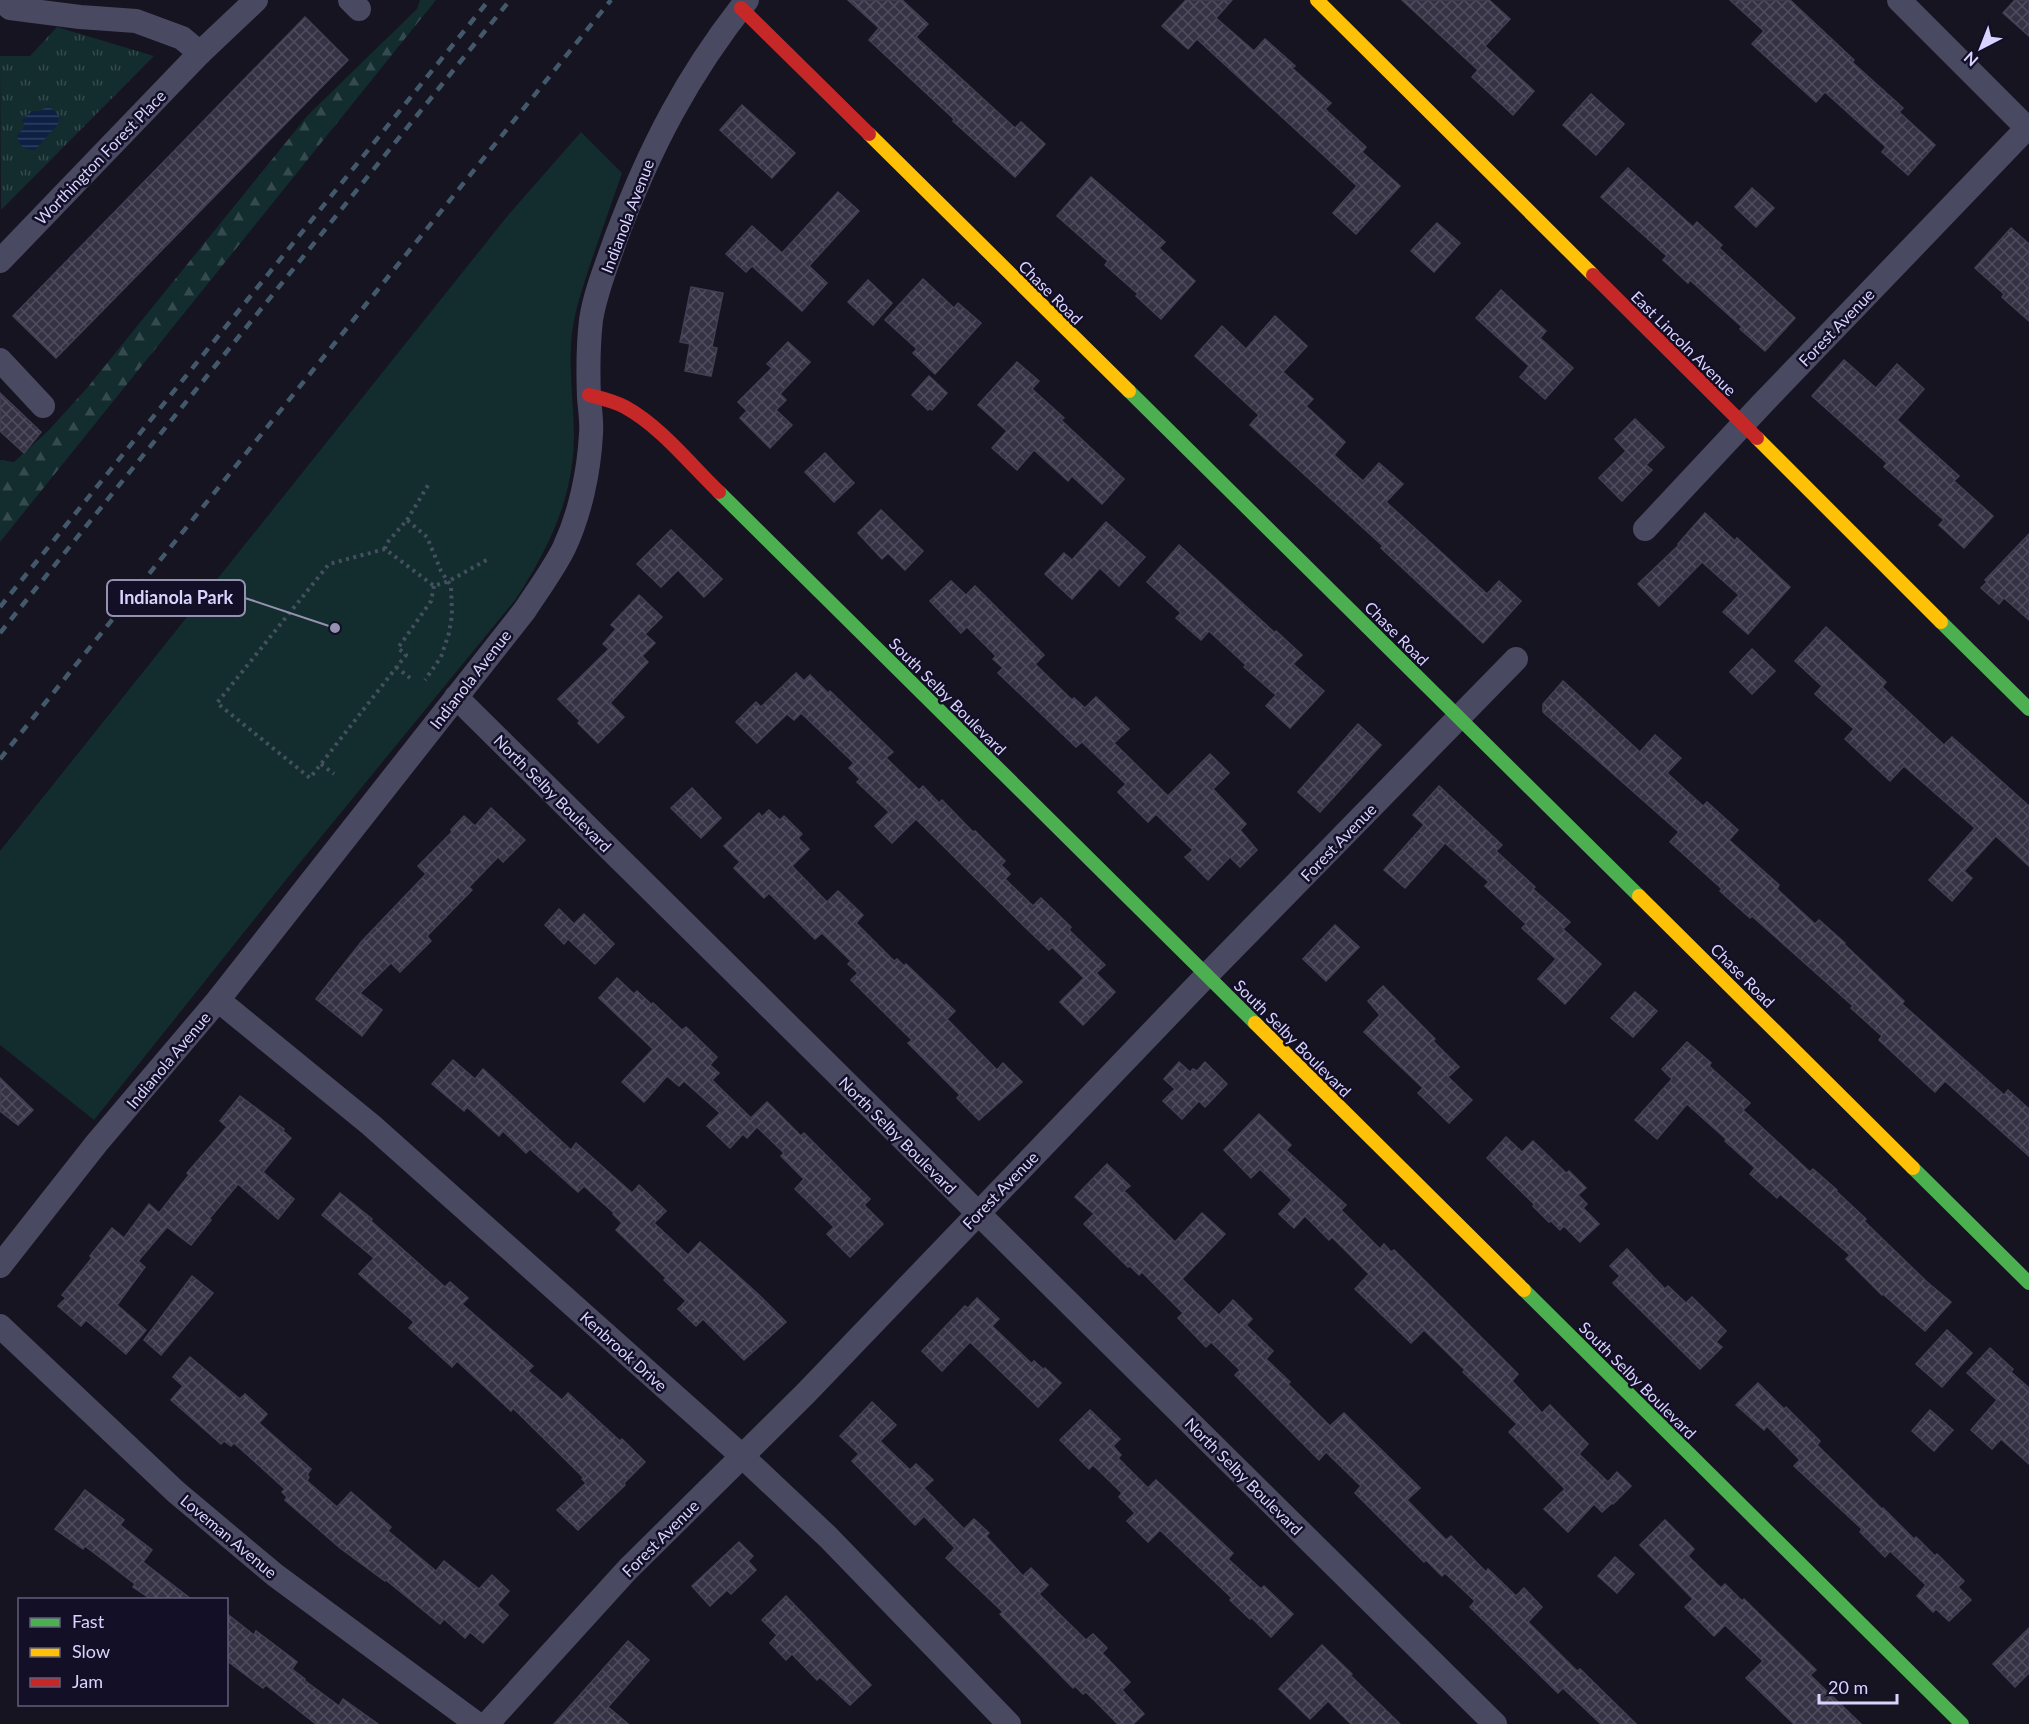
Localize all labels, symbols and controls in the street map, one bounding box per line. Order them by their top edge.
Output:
north arrow [1951,18,2011,78]
text: N [1960,48,1982,71]
street label: Worthington Forest Place [31,86,169,228]
street label: Indianola Avenue [597,156,657,276]
street label: Chase Road [1015,256,1087,328]
street label: Forest Avenue [1794,284,1878,370]
street label: East Lincoln Avenue [1628,287,1740,399]
callout: Indianola Park [107,580,245,616]
text: Indianola Park [119,586,233,608]
street label: Chase Road [1361,597,1433,669]
street label: Indianola Avenue [425,626,515,732]
street label: South Selby Boulevard [886,634,1010,758]
street label: North Selby Boulevard [490,730,616,856]
street label: Forest Avenue [1296,799,1380,885]
street label: Chase Road [1707,939,1779,1011]
street label: South Selby Boulevard [1231,976,1355,1100]
street label: Indianola Avenue [122,1008,214,1112]
street label: North Selby Boulevard [835,1072,961,1198]
street label: Forest Avenue [958,1147,1042,1233]
street label: Kenbrook Drive [577,1307,671,1395]
street label: South Selby Boulevard [1576,1318,1700,1442]
street label: North Selby Boulevard [1181,1413,1307,1539]
street label: Loveman Avenue [177,1490,281,1582]
street label: Forest Avenue [618,1496,702,1580]
legend [18,1598,228,1706]
text: Fast [72,1610,105,1632]
text: Slow [72,1640,110,1662]
scale bar [1819,1667,1897,1705]
text: Jam [72,1670,103,1692]
text: 20 m [1828,1676,1868,1698]

